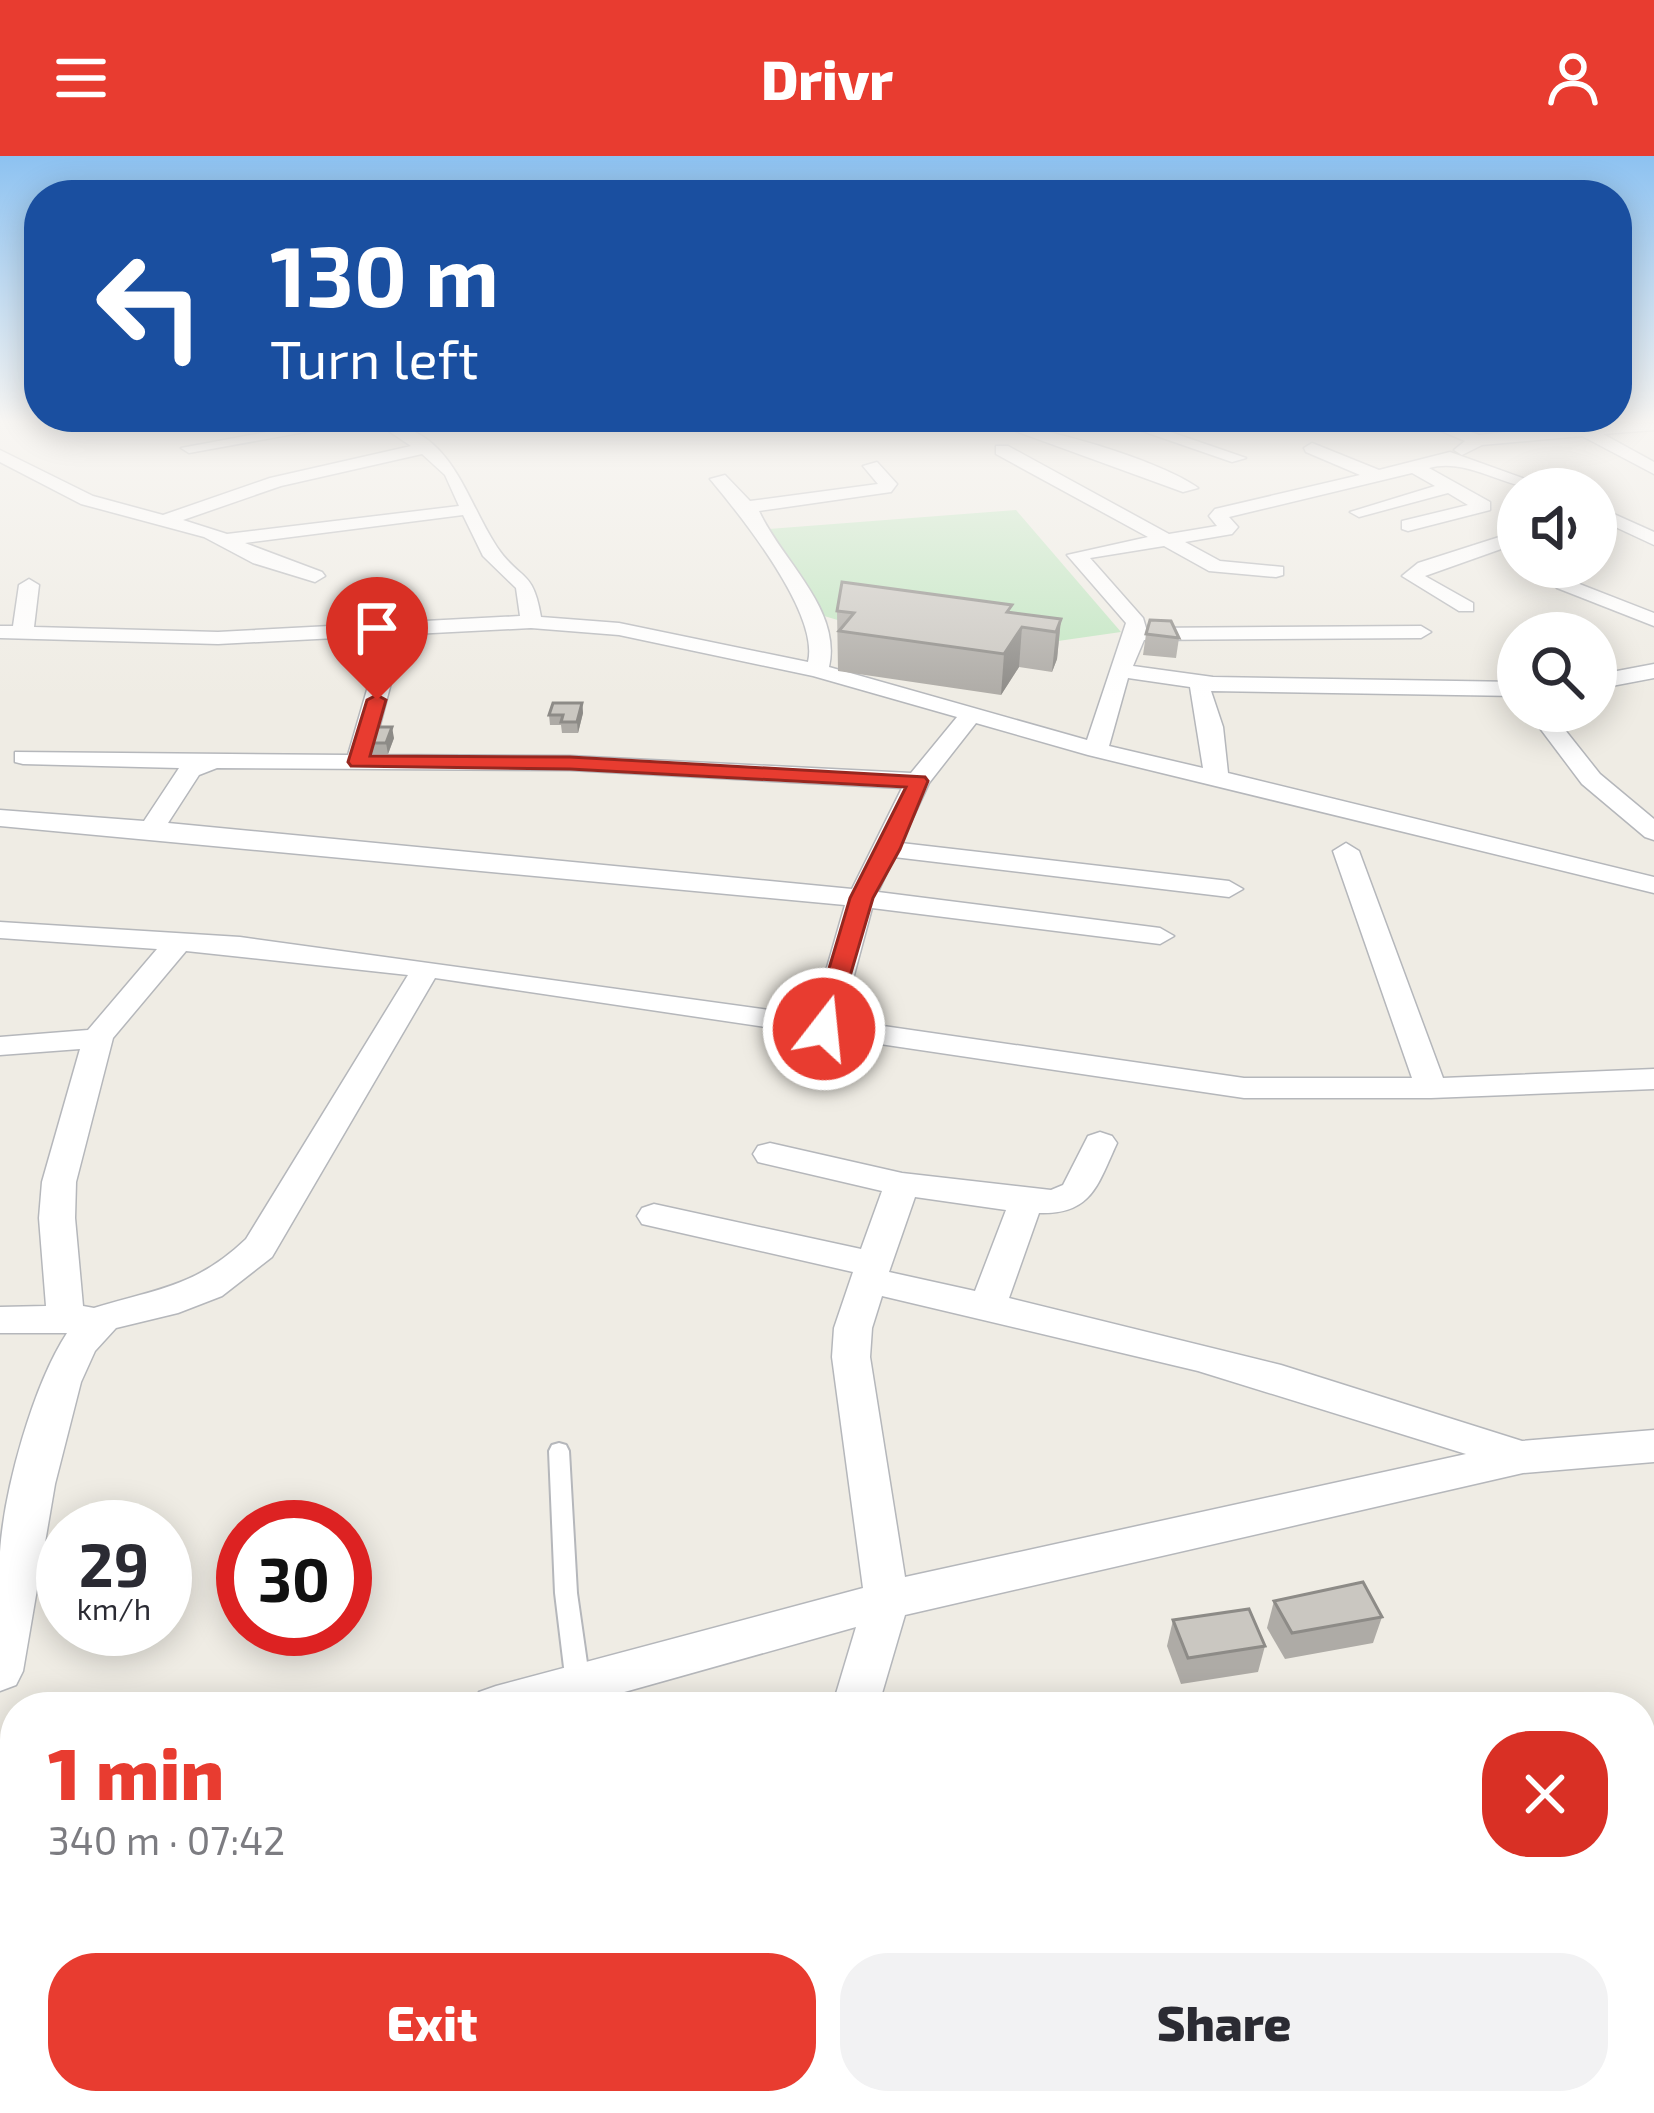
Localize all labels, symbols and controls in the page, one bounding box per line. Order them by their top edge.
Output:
icon: menu [48,45,114,111]
icon: person [1540,45,1606,111]
text: Drivr [761,46,893,111]
text: 130 m [270,223,499,324]
icon: left [72,228,228,384]
text: Turn left [270,325,479,390]
map controls [1497,468,1617,732]
button: sound [1497,468,1617,588]
pin [326,577,428,700]
icon: arrive [344,595,410,661]
button: search [1497,612,1617,732]
position arrow [761,966,887,1092]
speed limit sign: 30 [216,1500,372,1656]
text: 29 [79,1527,149,1599]
text: km/h [77,1590,151,1626]
text: 1 min [48,1728,224,1814]
button: close [1482,1731,1608,1857]
text: 340 m · 07:42 [48,1816,285,1863]
button: Exit [48,1953,816,2091]
button: Share [840,1953,1608,2091]

